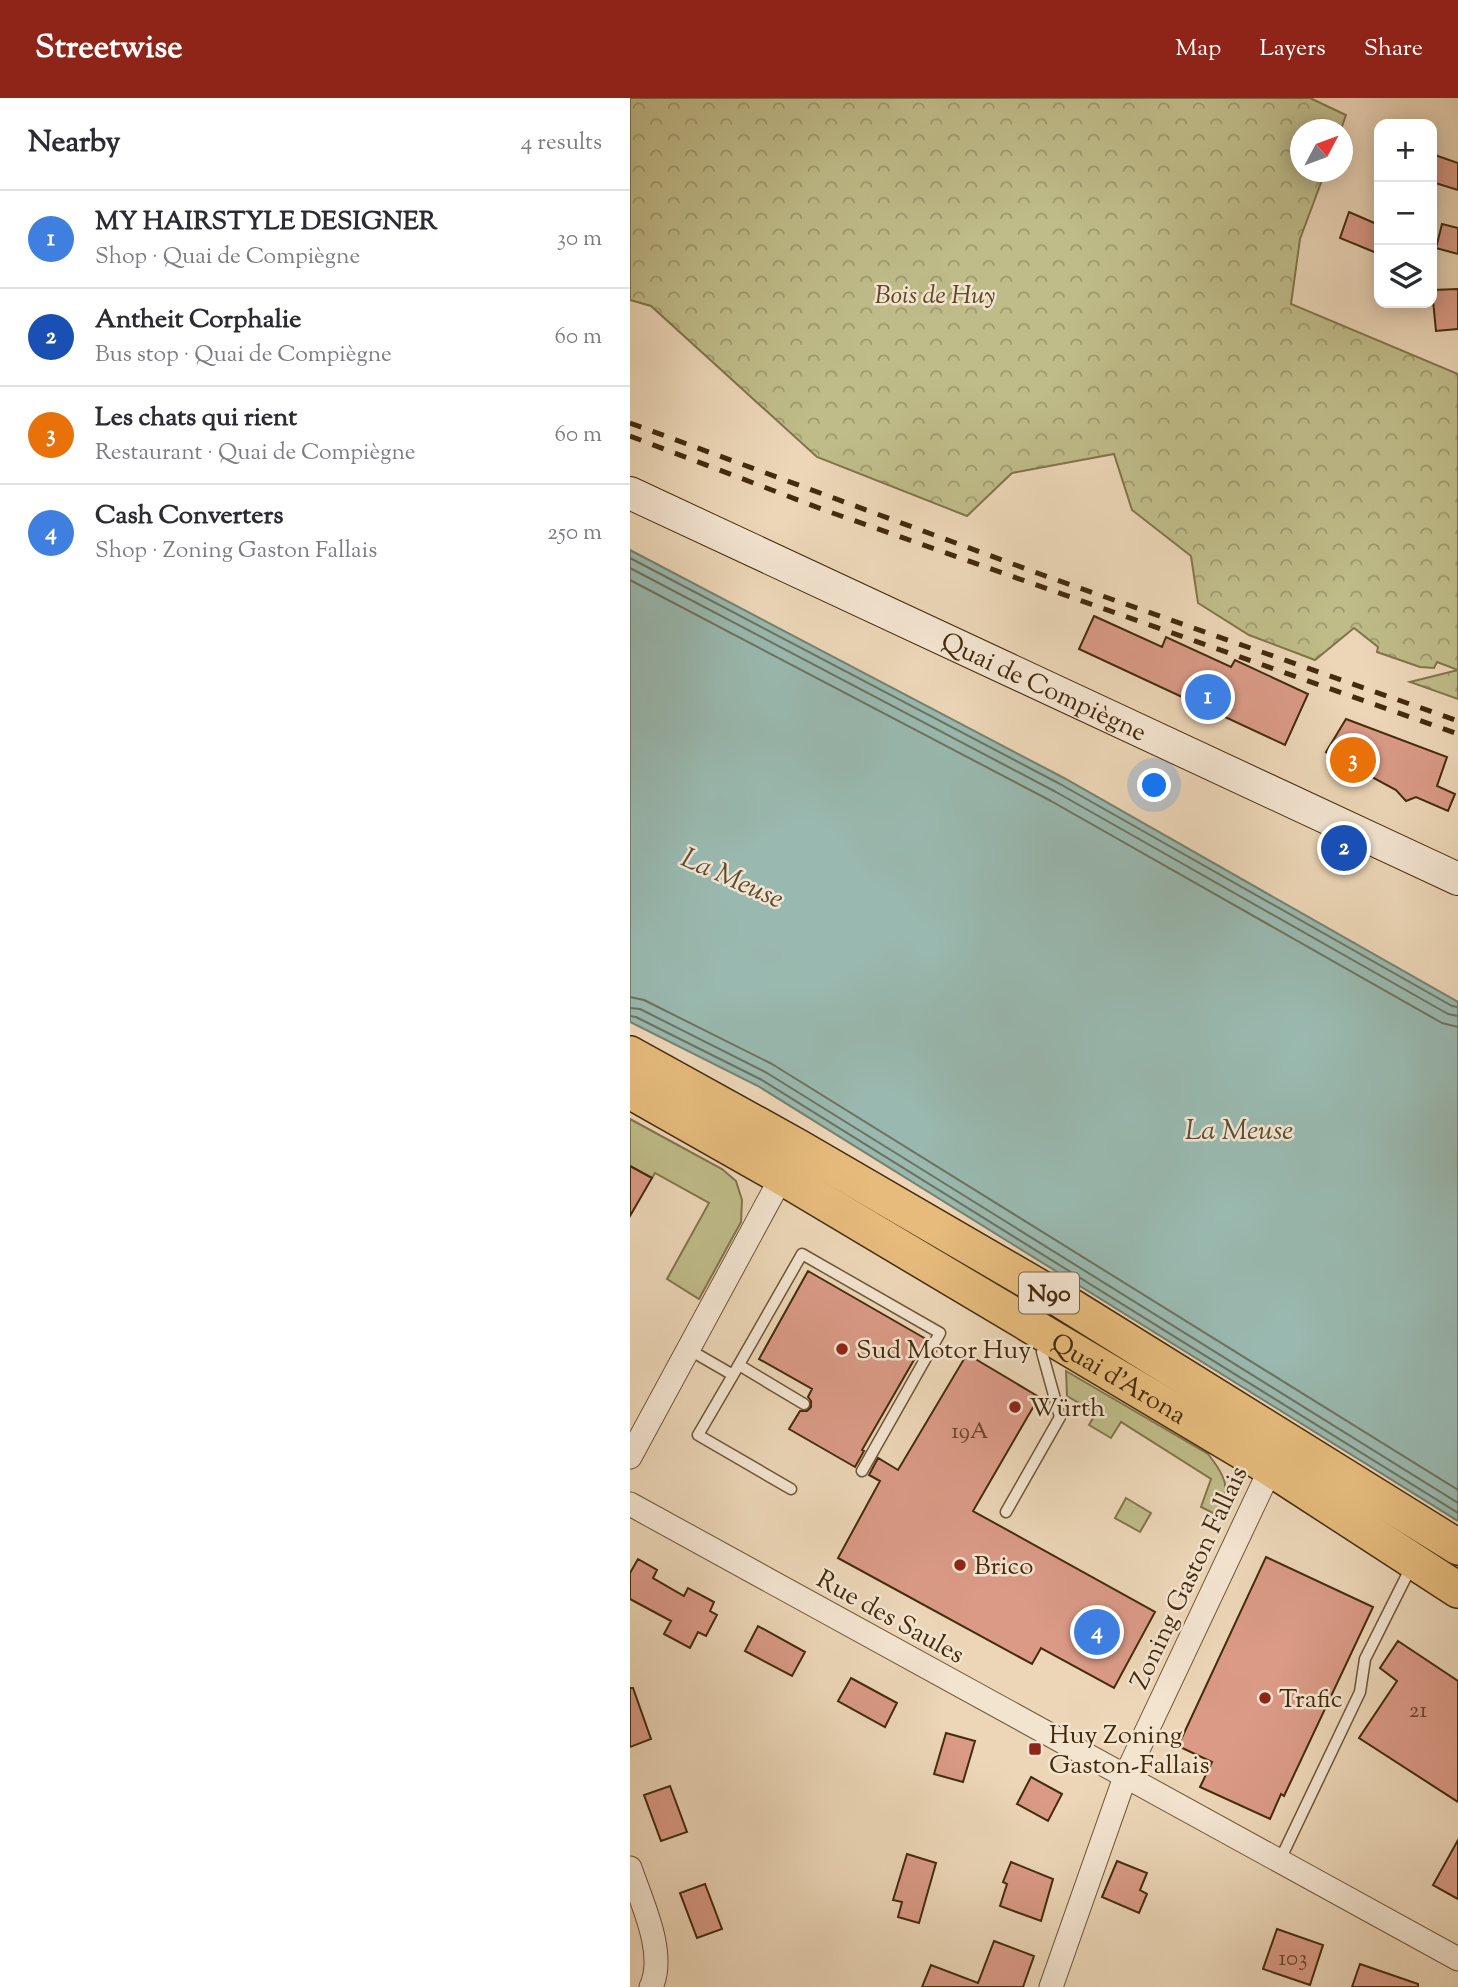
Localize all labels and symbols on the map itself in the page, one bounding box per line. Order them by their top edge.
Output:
north arrow [1290,119,1353,182]
park label: Bois de Huy [875,278,995,315]
street label: Quai de Compiègne [934,624,1152,752]
pin: 1 [1185,671,1231,723]
pin: 3 [1330,734,1376,786]
your location [1137,768,1171,802]
pin: 2 [1321,822,1367,874]
water label: La Meuse [674,839,790,920]
water label: La Meuse [1185,1112,1293,1152]
road number: N90 [1019,1273,1079,1314]
street label: Quai d'Arona [1043,1325,1193,1435]
place label: Sud Motor Huy [856,1333,1031,1370]
marker: Sud Motor Huy [834,1341,850,1357]
place label: Würth [1029,1391,1105,1428]
marker: Würth [1007,1399,1023,1415]
house number: 19A [951,1416,989,1449]
street label: Zoning Gaston Fallais [1122,1460,1258,1696]
place label: Brico [974,1549,1033,1586]
marker: Brico [952,1557,968,1573]
street label: Rue des Saules [809,1562,971,1674]
pin: 4 [1074,1606,1120,1658]
place label: Trafic [1279,1682,1343,1719]
marker: Trafic [1257,1690,1273,1706]
house number: 21 [1409,1695,1427,1728]
place label: Huy Zoning Gaston-Fallais [1049,1718,1210,1785]
marker: Huy Zoning Gaston-Fallais [1027,1741,1043,1757]
house number: 103 [1278,1943,1308,1976]

